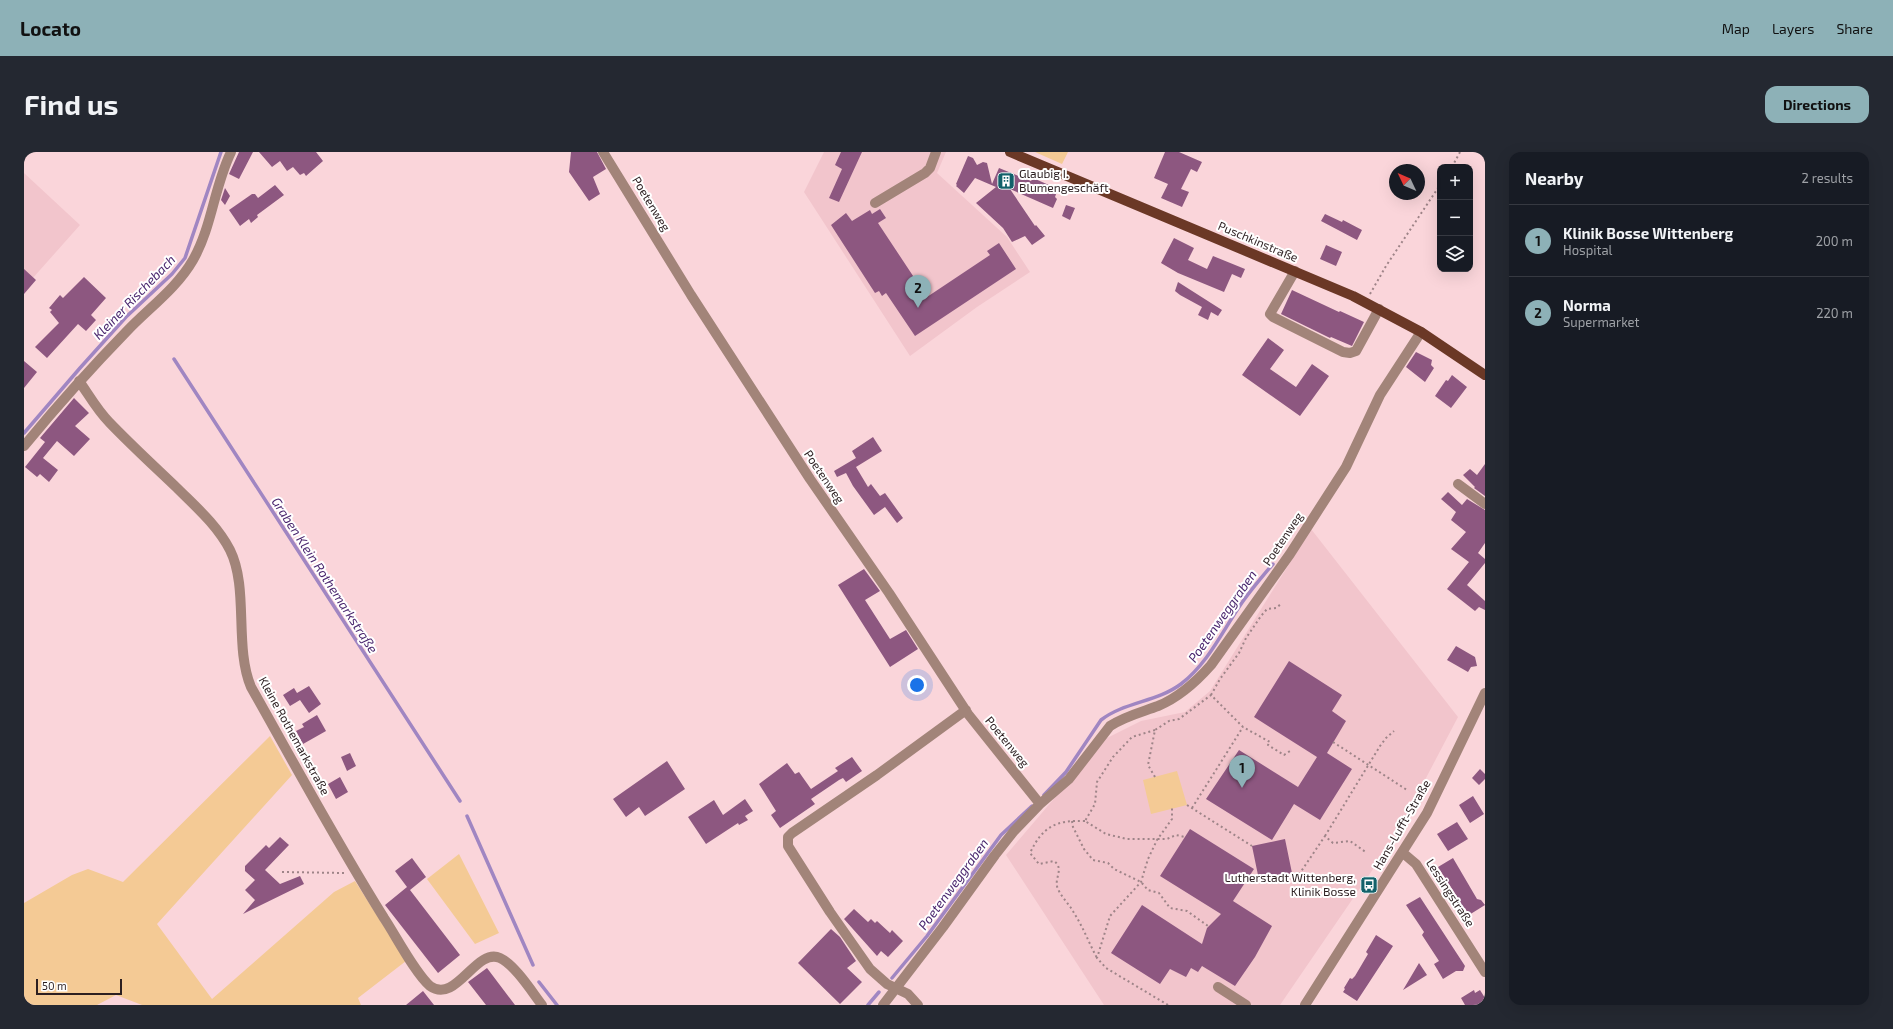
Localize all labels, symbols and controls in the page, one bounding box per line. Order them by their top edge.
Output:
text: Locato [20,17,81,40]
text: Map [1722,20,1750,37]
text: Layers [1772,20,1814,37]
text: Share [1836,20,1873,37]
button: Directions [1765,86,1869,123]
text: Find us [24,87,118,121]
north arrow [1389,164,1425,200]
map controls [1437,164,1473,272]
button: + [1437,164,1473,200]
place label: Glaubig I. Blumengeschäft [1019,166,1109,194]
text: Nearby [1525,168,1583,188]
text: 2 results [1801,170,1853,186]
building icon: Glaubig I. Blumengeschäft [996,171,1016,191]
street label: Poetenweg [630,174,674,234]
button: − [1437,200,1473,236]
street label: Puschkinstraße [1216,218,1300,264]
text: Klinik Bosse Wittenberg [1563,224,1733,242]
text: 1 [1535,233,1541,249]
text: 200 m [1816,233,1853,249]
button: layers [1437,236,1473,272]
text: Hospital [1563,242,1612,258]
water label: Kleiner Rischebach [90,251,178,343]
pin: 2 [905,275,931,308]
text: Norma [1563,296,1611,314]
text: 2 [1534,305,1542,321]
text: 220 m [1816,305,1853,321]
text: Supermarket [1563,314,1640,330]
street label: Poetenweg [802,447,848,506]
water label: Graben Klein Rothemarkstraße [269,494,381,656]
street label: Poetenweg [1259,509,1305,568]
water label: Poetenweggraben [1184,567,1260,665]
street label: Kleine Rothemarkstraße [257,674,333,797]
your location [907,675,927,695]
street label: Poetenweg [983,713,1033,770]
pin: 1 [1229,755,1255,788]
street label: Hans-Lufft-Straße [1370,777,1433,872]
water label: Poetenweggraben [915,835,991,933]
street label: Lessingstraße [1424,856,1478,929]
place label: Lutherstadt Wittenberg, Klinik Bosse [1225,870,1356,898]
bus stop icon: Lutherstadt Wittenberg, Klinik Bosse [1359,875,1379,895]
scale bar [36,977,122,996]
text: 50 m [42,979,67,992]

